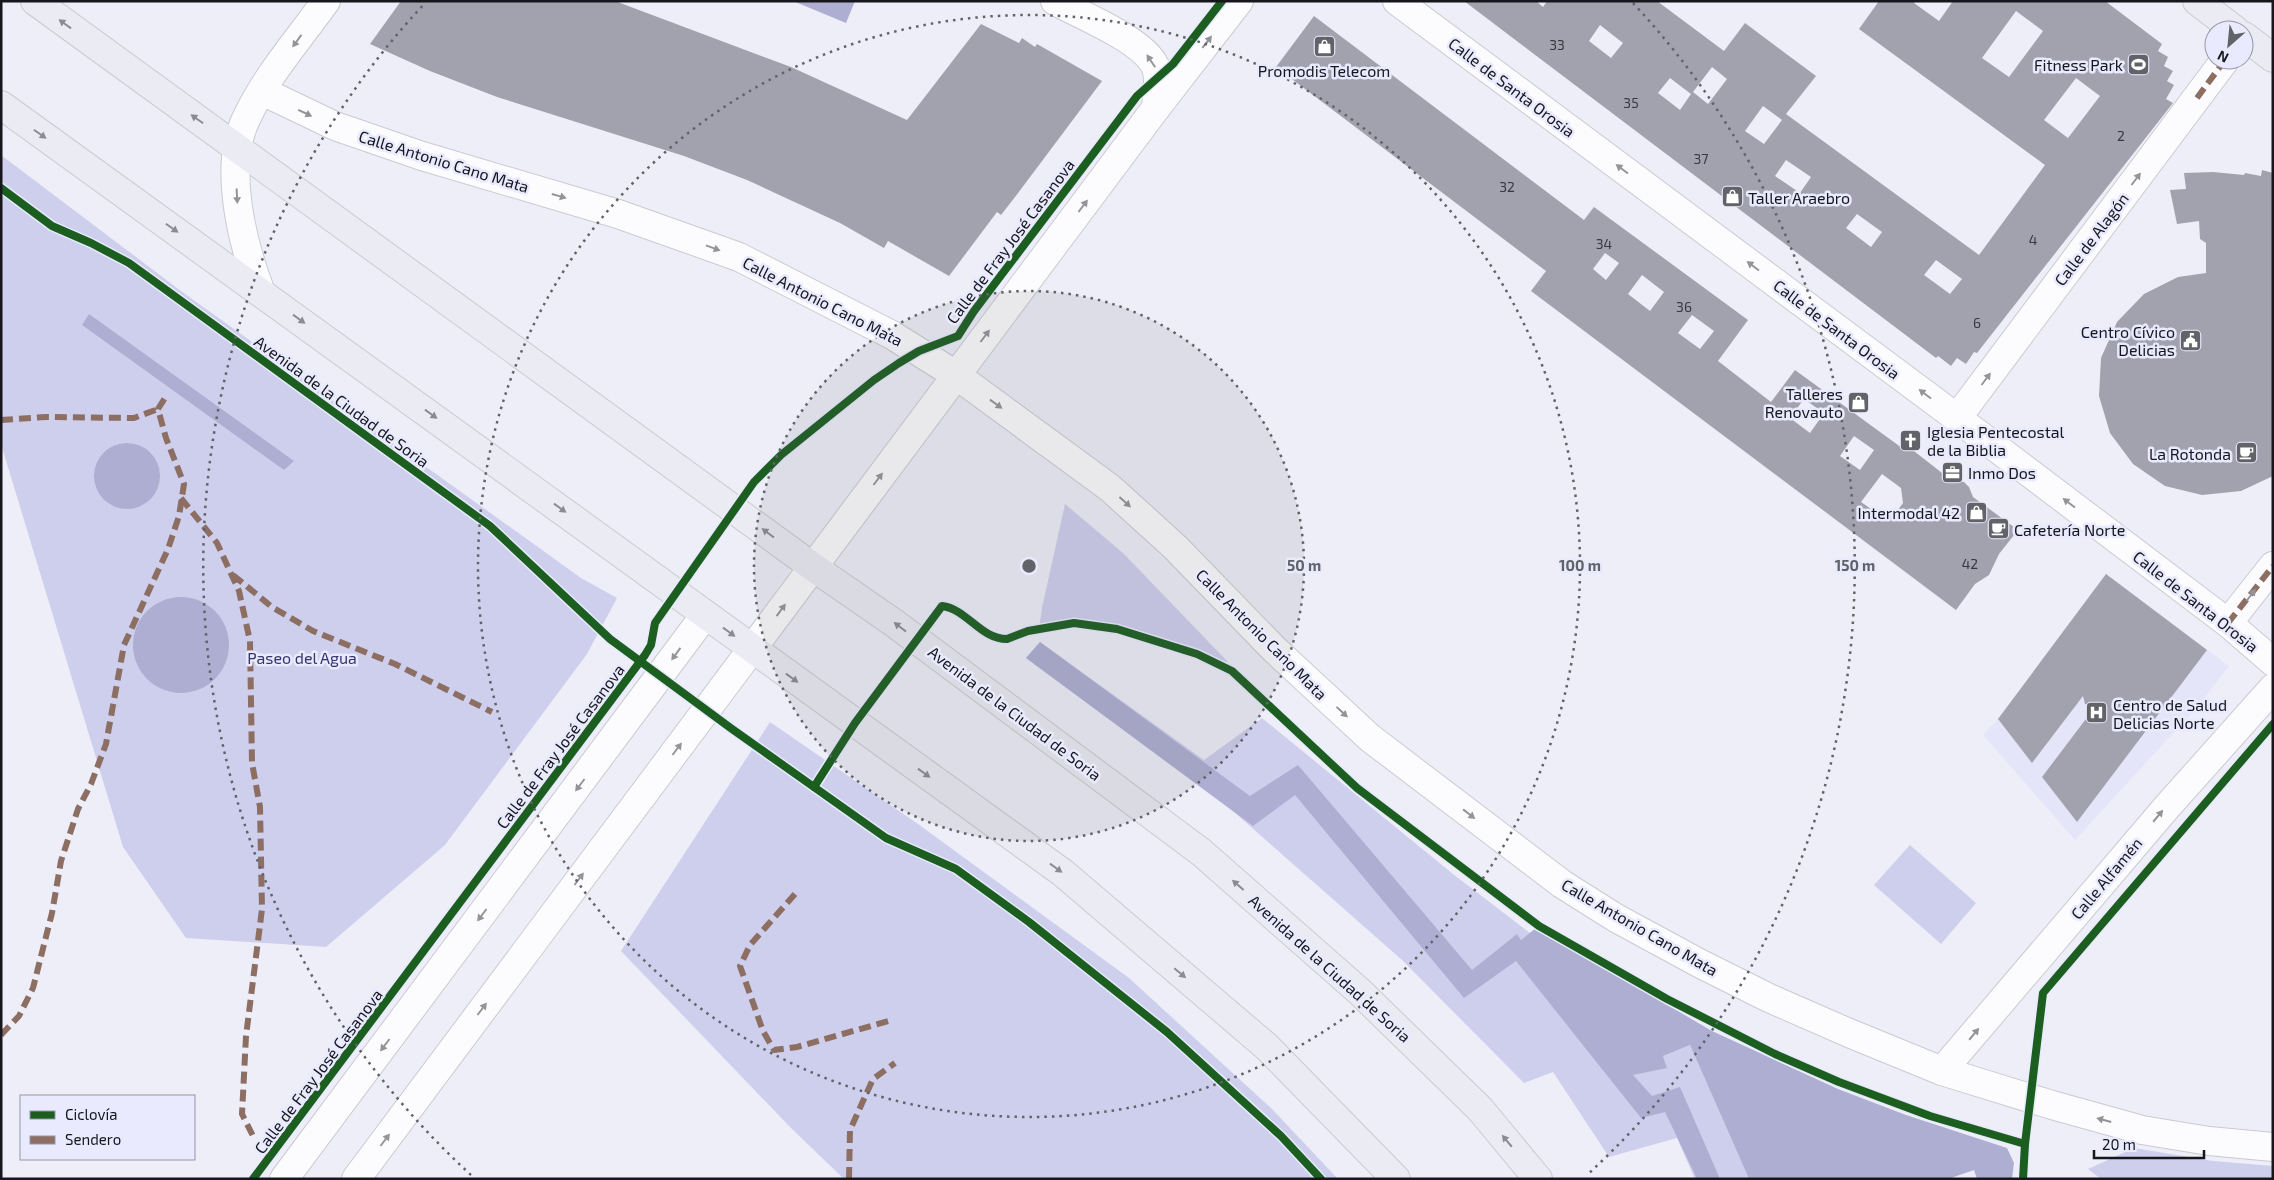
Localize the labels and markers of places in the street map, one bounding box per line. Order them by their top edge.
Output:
shop icon: Promodis Telecom [1312,34,1336,58]
sports icon: Fitness Park [2127,52,2151,76]
place label: Fitness Park [2034,55,2123,74]
place label: Promodis Telecom [1258,61,1390,80]
shop icon: Taller Araebro [1720,185,1744,209]
place label: Taller Araebro [1748,188,1850,207]
place label: Centro Cívico Delicias [2081,322,2175,359]
public building icon: Centro Cívico Delicias [2179,328,2203,352]
place label: Talleres Renovauto [1765,384,1843,421]
shop icon: Talleres Renovauto [1847,390,1871,414]
place label: Iglesia Pentecostal de la Biblia [1927,422,2065,459]
church icon: Iglesia Pentecostal de la Biblia [1899,428,1923,452]
cafe icon: La Rotonda [2235,441,2259,465]
place label: La Rotonda [2149,444,2231,463]
office icon: Inmo Dos [1940,460,1964,484]
place label: Inmo Dos [1968,463,2036,482]
shop icon: Intermodal 42 [1964,500,1988,524]
place label: Intermodal 42 [1858,503,1960,522]
cafe icon: Cafetería Norte [1986,517,2010,541]
place label: Cafetería Norte [2014,520,2125,539]
centre of rings [1020,557,1038,575]
place label: Centro de Salud Delicias Norte [2113,695,2227,732]
hospital icon: Centro de Salud Delicias Norte [2085,701,2109,725]

